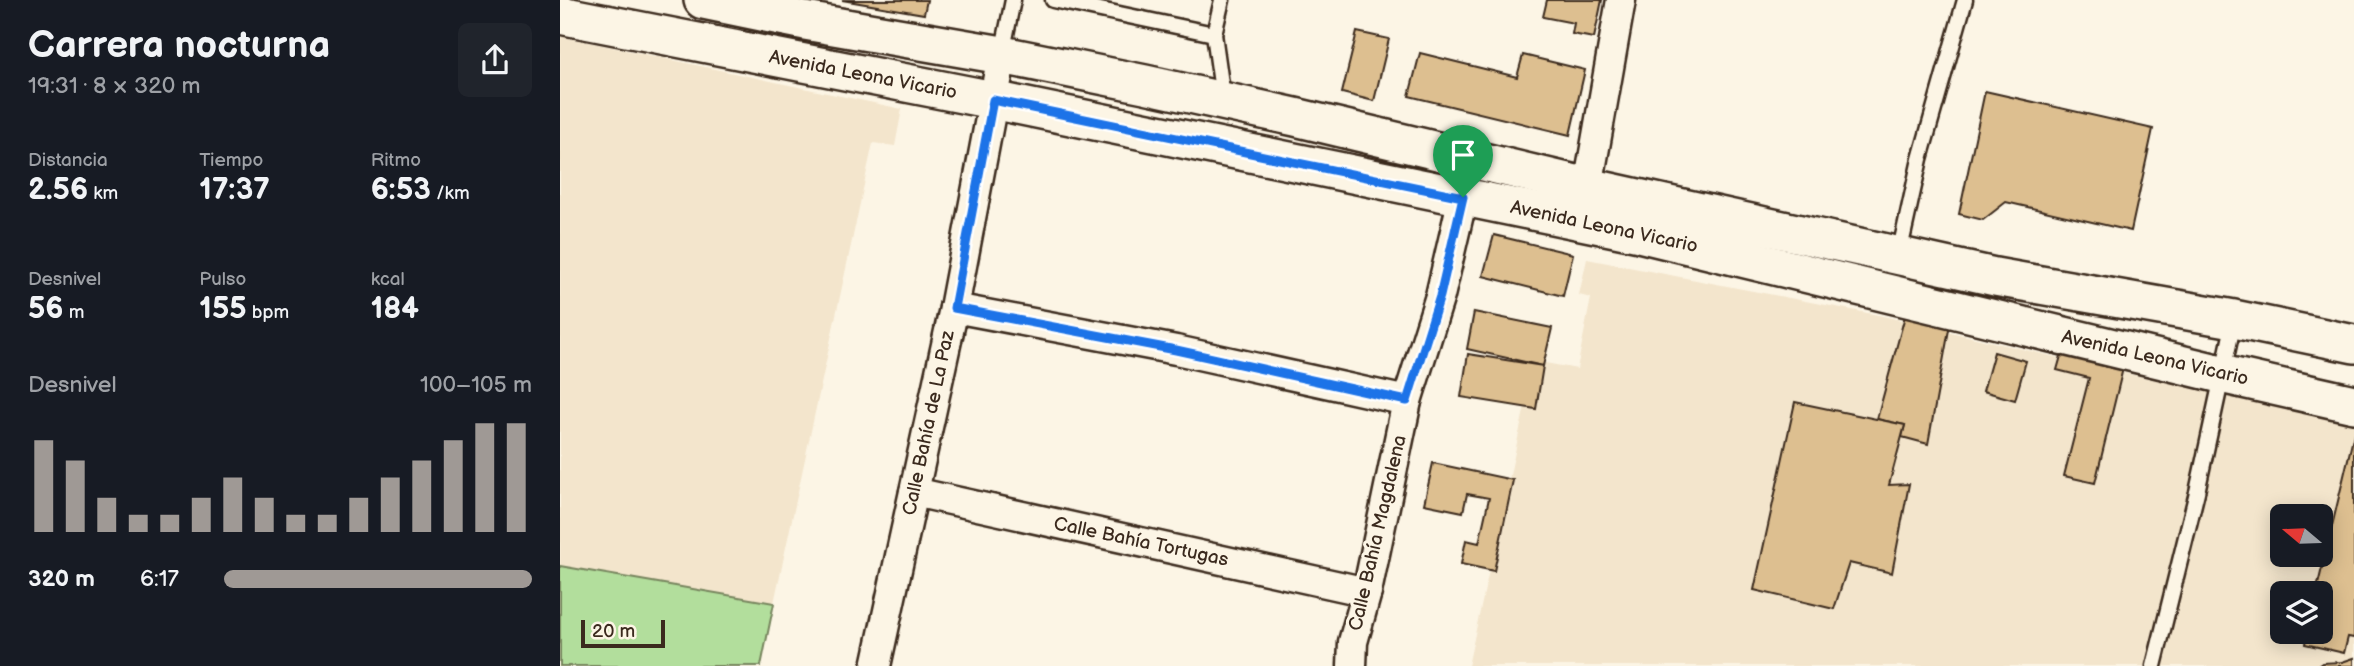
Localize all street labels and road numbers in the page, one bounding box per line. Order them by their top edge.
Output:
street label: Avenida Leona Vicario [767,46,959,104]
street label: Avenida Leona Vicario [1508,196,1700,258]
street label: Avenida Leona Vicario [2059,325,2251,391]
street label: Calle Bahía de La Paz [898,328,960,517]
street label: Calle Bahía Magdalena [1344,433,1412,633]
street label: Calle Bahía Tortugas [1052,512,1230,572]

